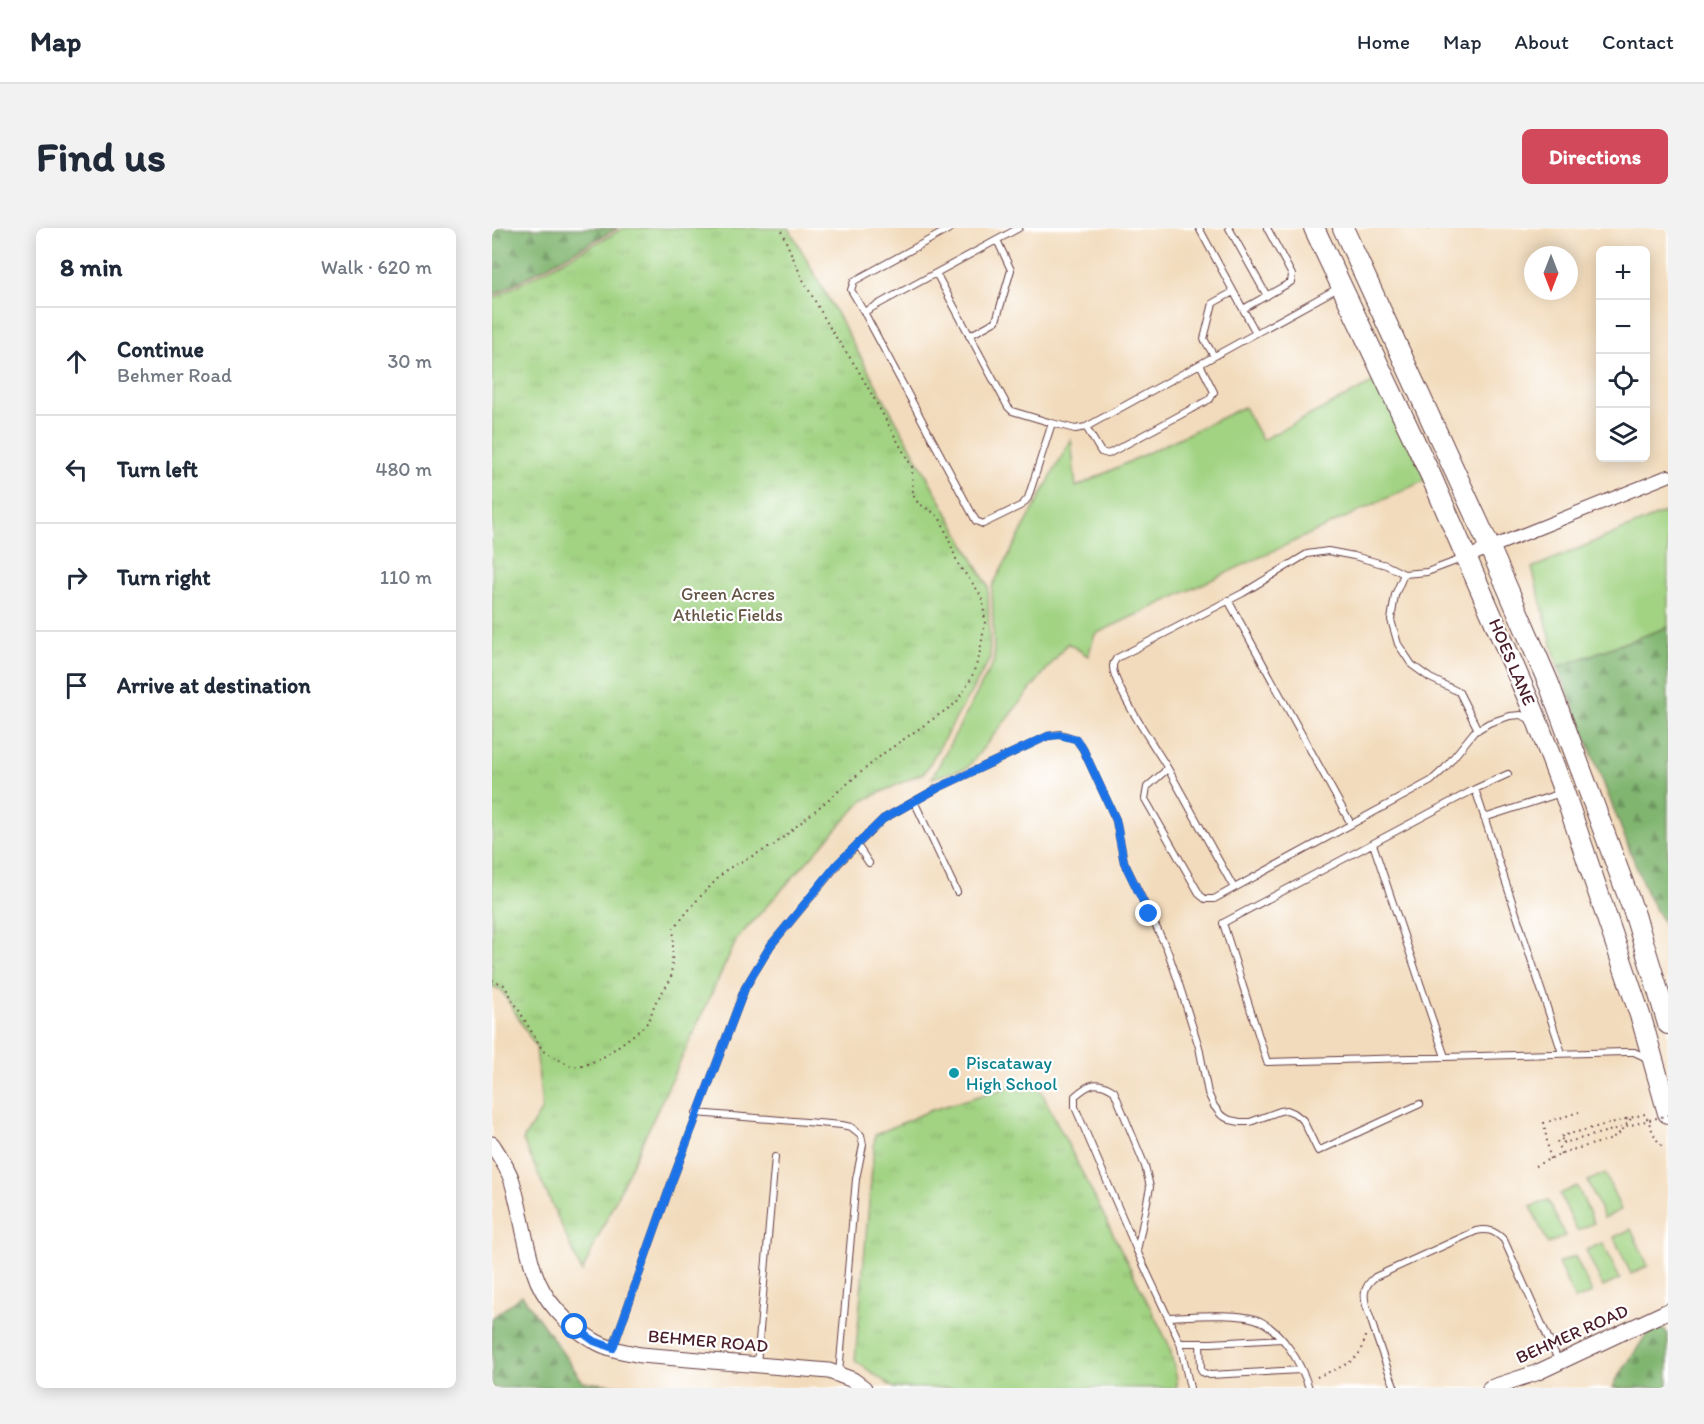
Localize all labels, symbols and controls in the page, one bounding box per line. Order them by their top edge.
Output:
text: Map [30,24,81,58]
text: Home [1357,29,1410,54]
text: Map [1443,29,1482,54]
text: About [1515,29,1569,54]
text: Contact [1602,29,1674,54]
button: Directions [1522,129,1668,184]
text: Find us [36,131,166,182]
north arrow [1524,246,1578,300]
map controls [1596,246,1650,462]
button: + [1596,246,1650,300]
text: 8 min [60,251,122,283]
text: Walk · 620 m [321,255,432,279]
button: − [1596,300,1650,354]
text: Continue [117,336,204,363]
icon: ahead [60,345,93,378]
text: 30 m [387,349,432,373]
button: locate [1596,354,1650,408]
text: Behmer Road [117,363,232,387]
button: layers [1596,408,1650,462]
icon: left [60,453,93,486]
text: Turn left [117,456,198,483]
text: 480 m [375,457,432,481]
icon: right [60,561,93,594]
text: Turn right [117,564,211,591]
text: 110 m [380,565,432,589]
park label: Green Acres Athletic Fields [673,583,783,626]
street label: HOES LANE [1484,615,1540,709]
icon: arrive [60,669,93,702]
text: Arrive at destination [117,672,311,699]
route end [1135,900,1161,926]
place label: Piscataway High School [966,1052,1057,1095]
marker: Piscataway High School [947,1066,961,1080]
street label: BEHMER ROAD [1512,1299,1632,1369]
route start [561,1313,587,1339]
street label: BEHMER ROAD [647,1325,769,1357]

